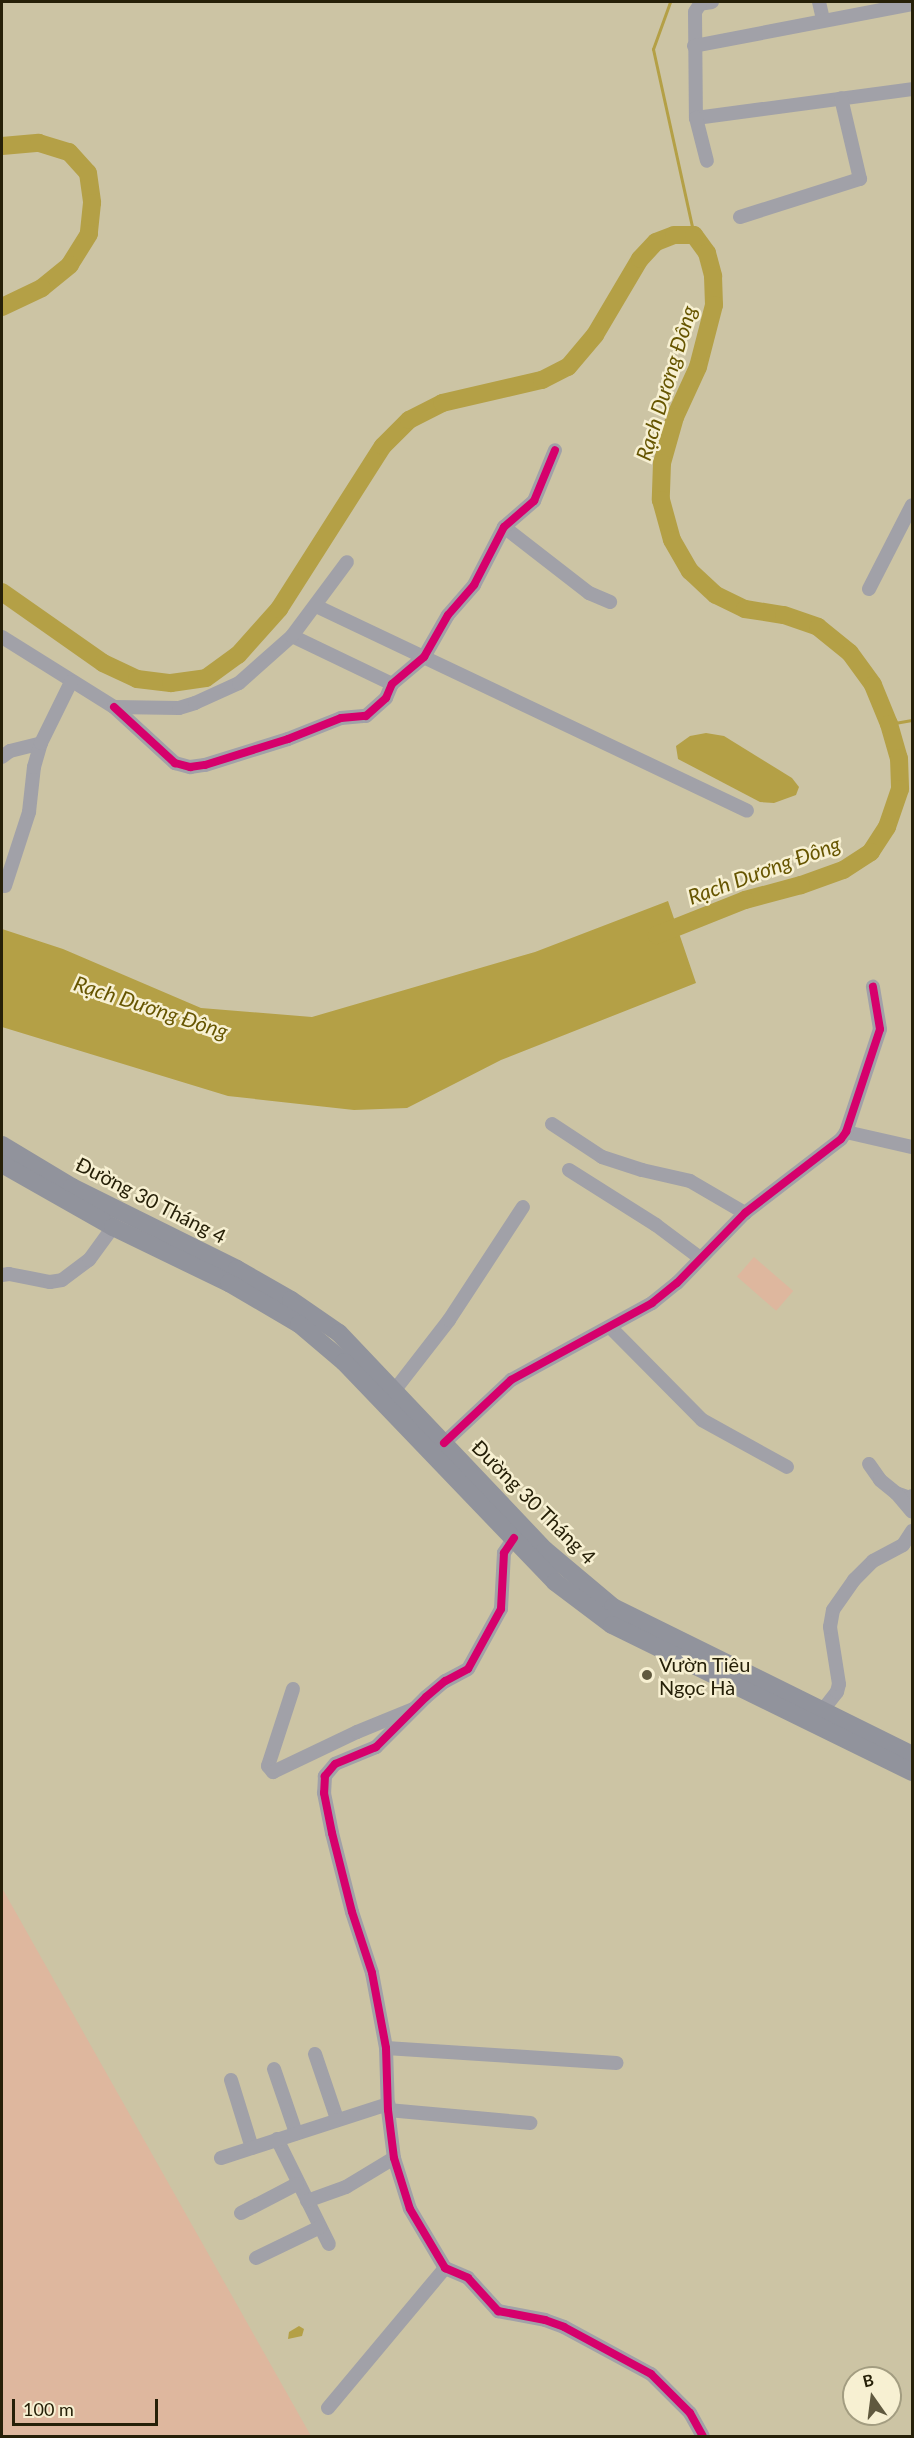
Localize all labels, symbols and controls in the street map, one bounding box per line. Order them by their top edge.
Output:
water label: Rạch Dương Đông [630,303,702,463]
water label: Rạch Dương Đông [684,831,844,909]
water label: Rạch Dương Đông [71,970,231,1044]
street label: Đường 30 Tháng 4 [72,1152,230,1248]
street label: Đường 30 Tháng 4 [467,1435,601,1569]
place label: Vườn Tiêu Ngọc Hà [659,1652,751,1699]
marker: Vườn Tiêu Ngọc Hà [640,1668,654,1682]
north arrow [842,2366,902,2426]
text: B [861,2369,875,2390]
scale bar [15,2387,160,2425]
text: 100 m [23,2398,74,2420]

